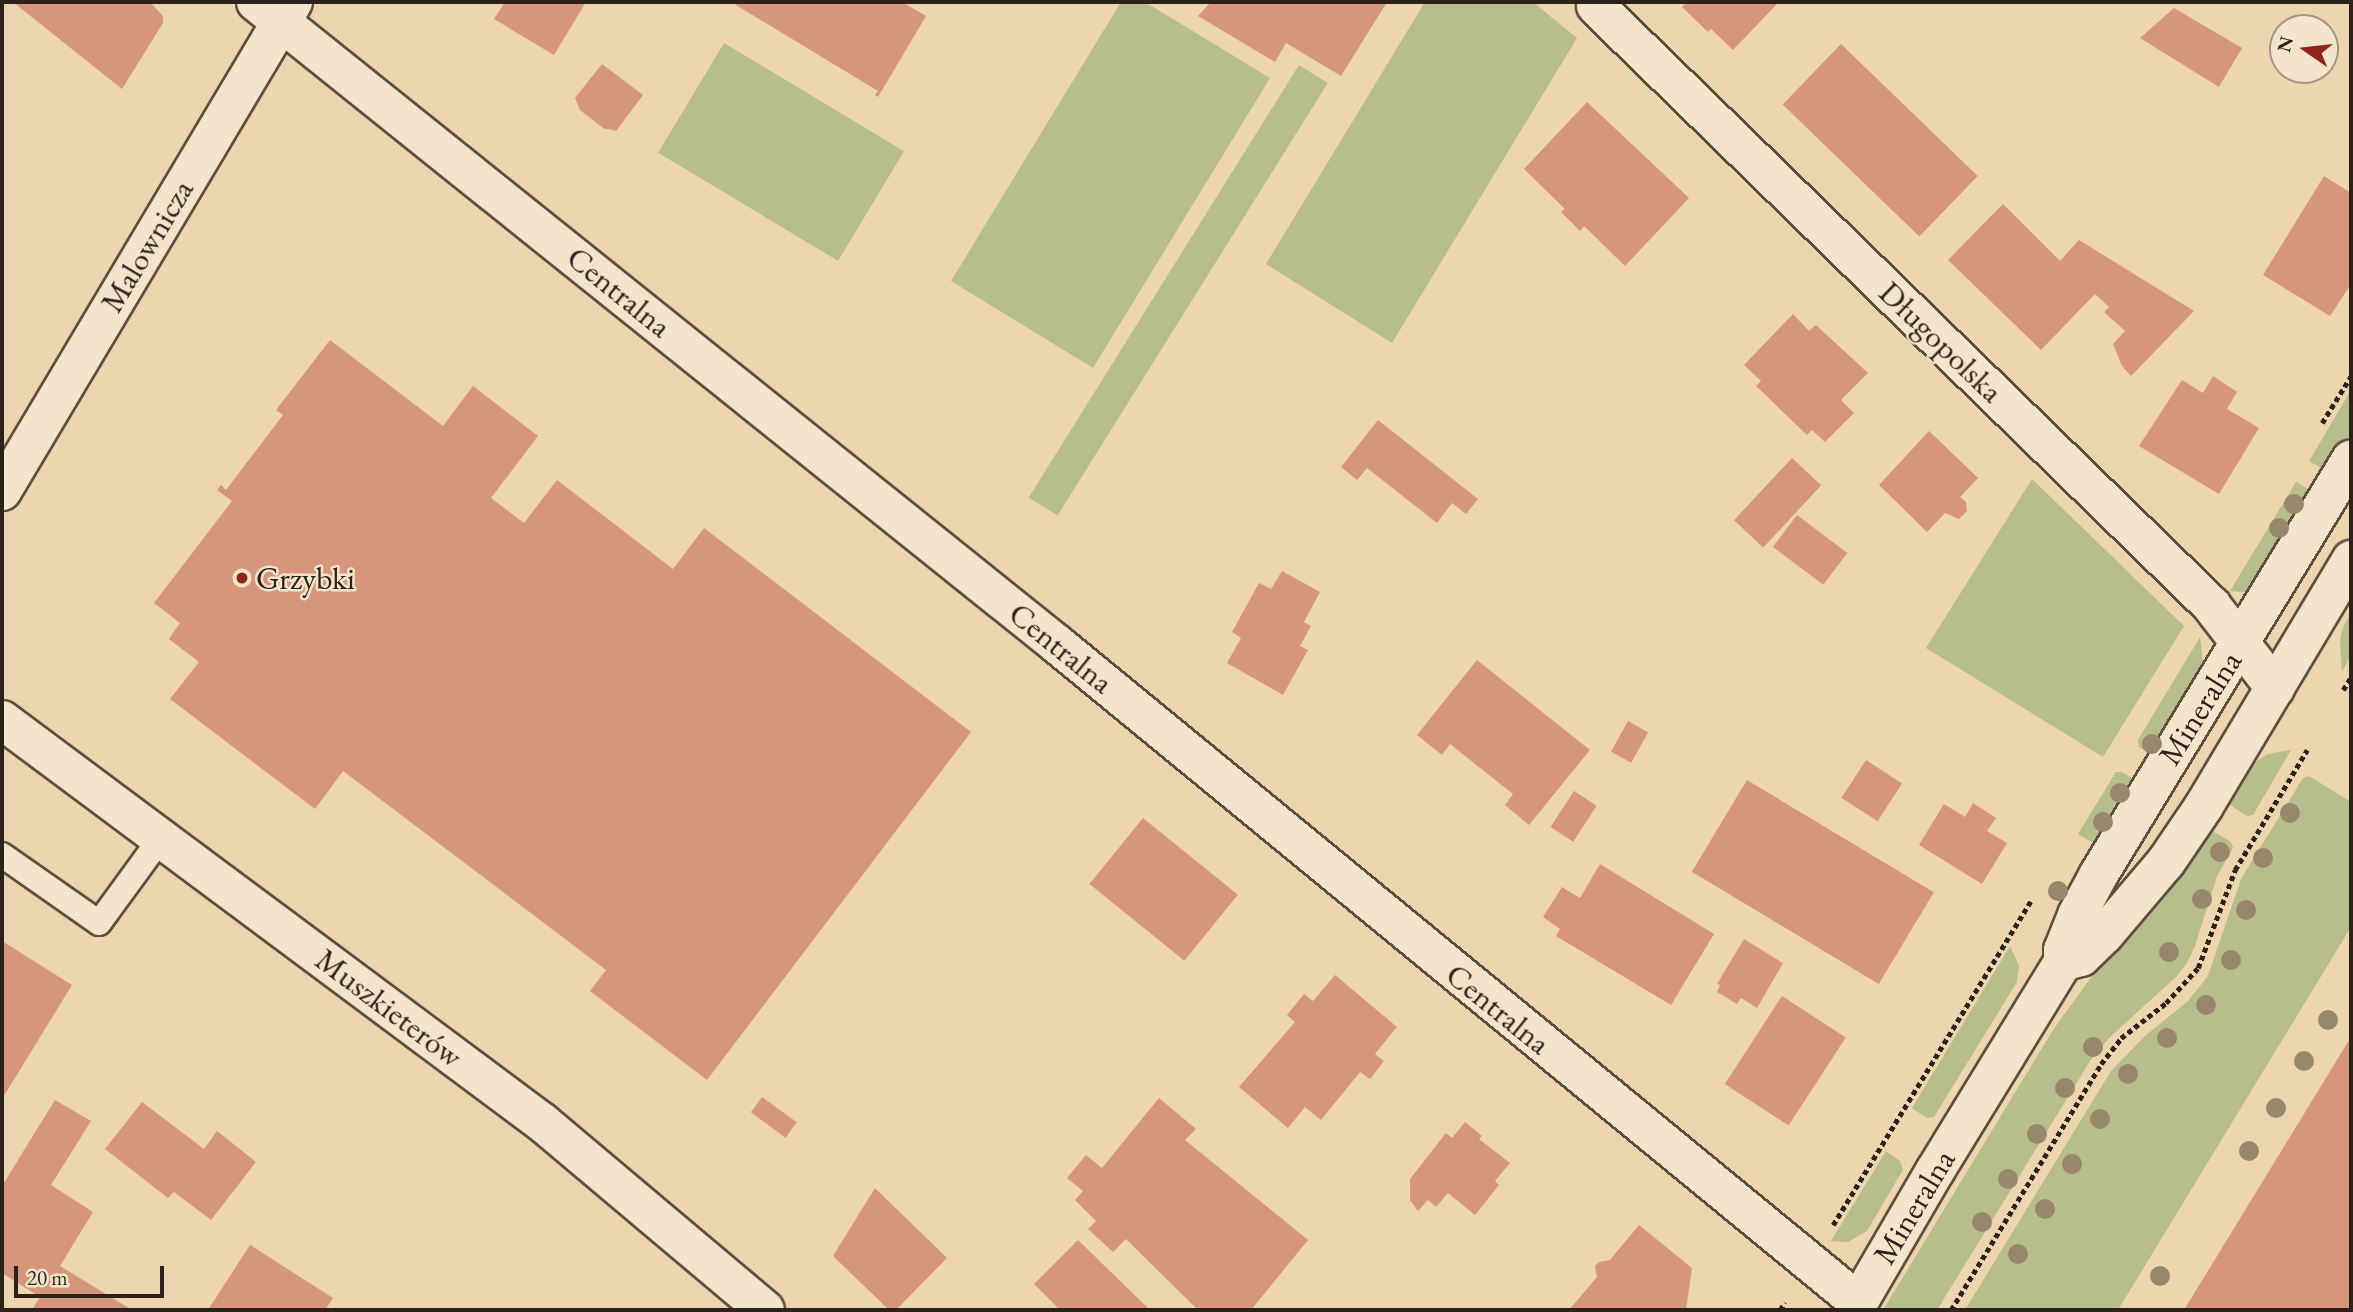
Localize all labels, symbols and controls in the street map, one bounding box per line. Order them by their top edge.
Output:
north arrow [2269,14,2339,84]
text: N [2271,34,2299,55]
street label: Malownicza [93,173,201,319]
street label: Centralna [559,238,679,346]
street label: Długopolska [1871,273,2011,411]
place label: Grzybki [256,559,355,597]
marker: Grzybki [234,570,250,586]
street label: Centralna [1001,594,1121,702]
street label: Mineralna [2150,644,2250,772]
street label: Muszkieterów [308,940,470,1076]
street label: Centralna [1438,955,1558,1063]
street label: Mineralna [1865,1143,1963,1271]
scale bar [18,1252,168,1296]
text: 20 m [27,1264,68,1291]

